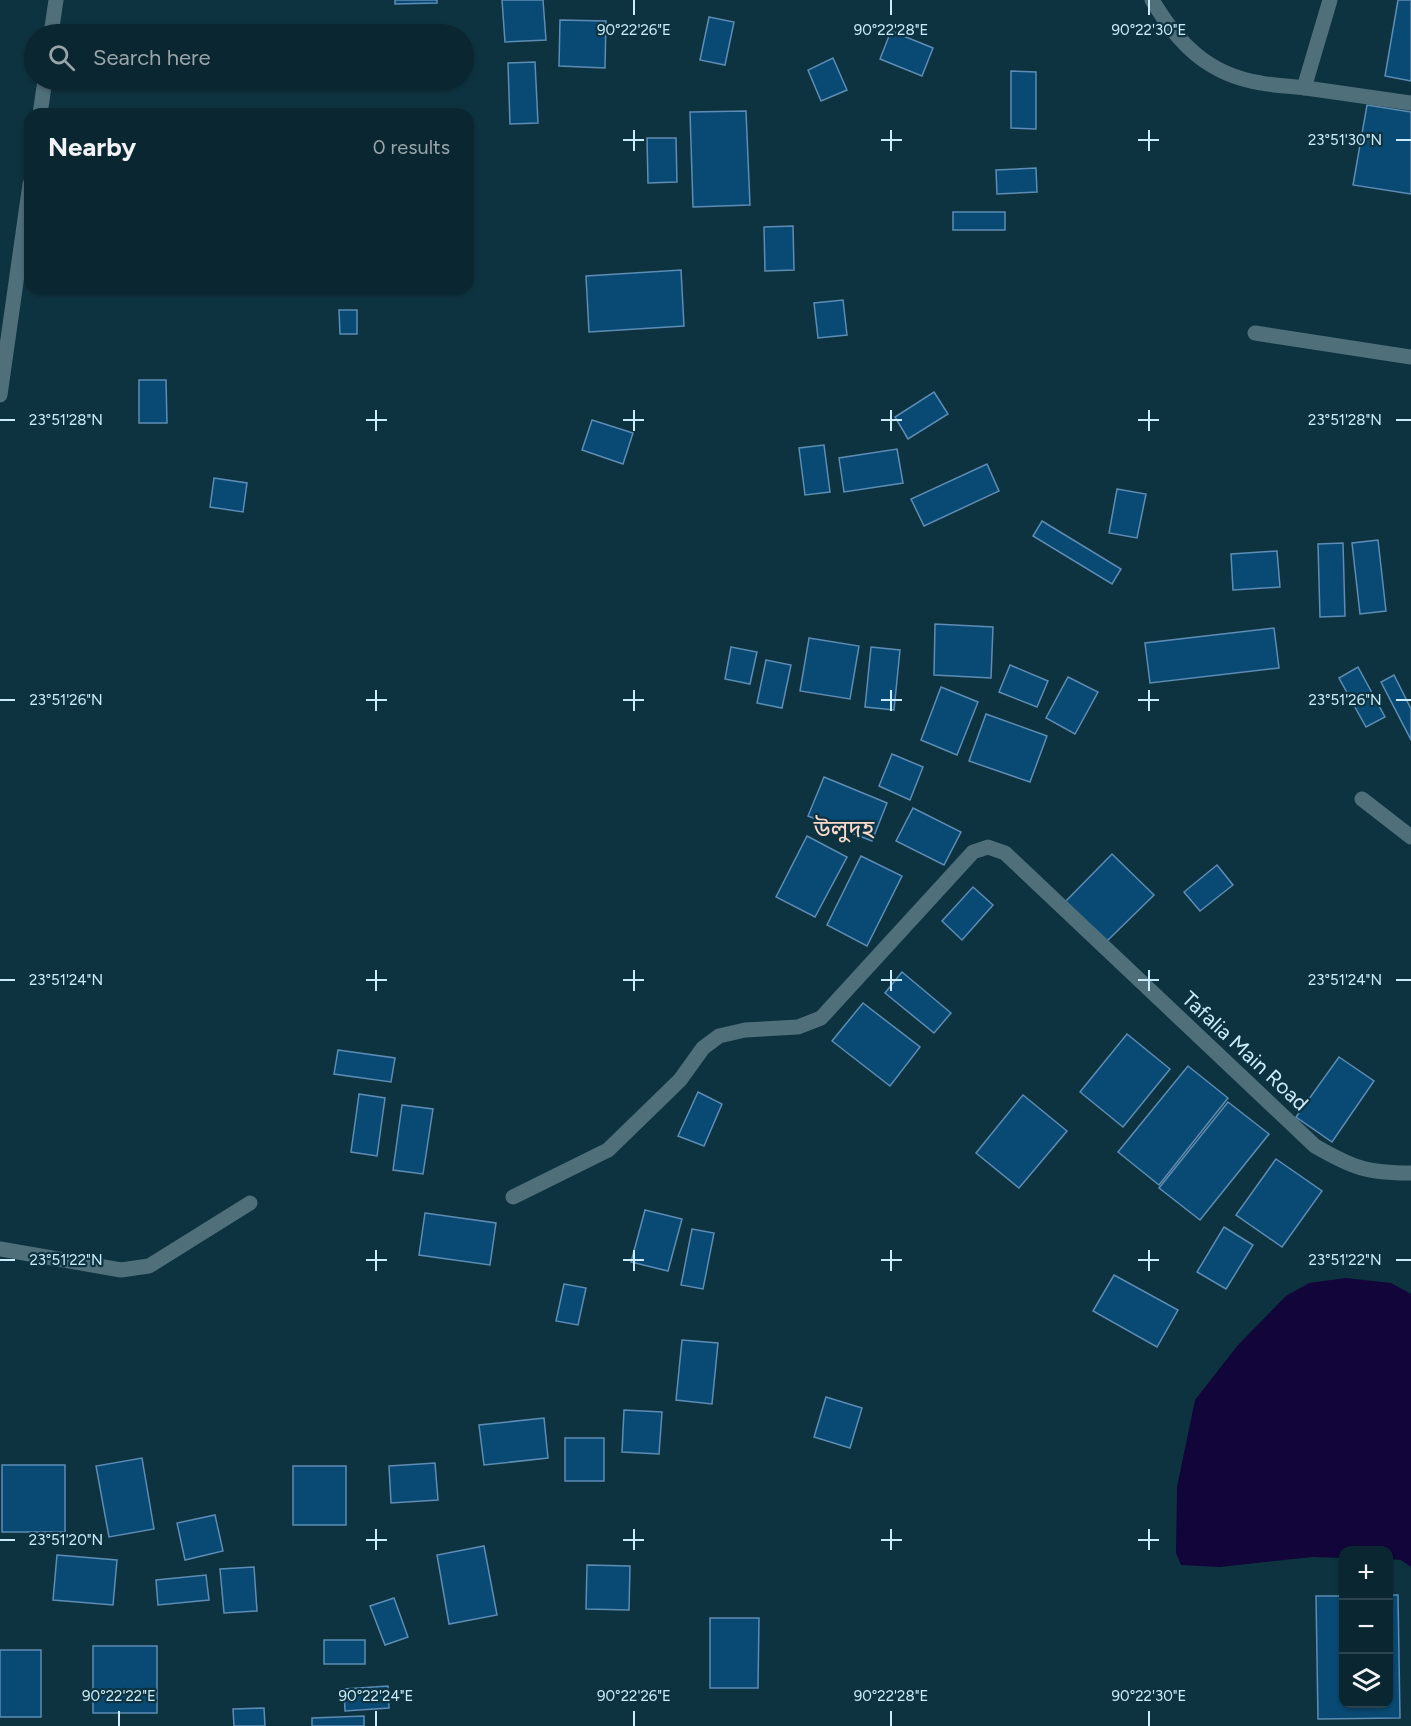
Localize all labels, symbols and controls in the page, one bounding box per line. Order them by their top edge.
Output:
text: 90°22'26"E [597,21,671,39]
text: 90°22'28"E [854,21,928,39]
text: 90°22'30"E [1112,21,1186,39]
search box [24,24,474,90]
icon: search [45,41,78,74]
text: Search here [93,44,211,71]
text: Nearby [48,131,136,163]
text: 23°51'30"N [1308,131,1382,149]
text: 0 results [373,135,450,159]
text: 23°51'28"N [29,411,103,429]
text: 23°51'28"N [1308,411,1382,429]
text: 23°51'26"N [29,691,103,709]
text: 23°51'26"N [1308,691,1382,709]
district label: উলুদহ [813,814,876,843]
text: 23°51'24"N [29,971,103,989]
text: 23°51'24"N [1308,971,1382,989]
street label: Tafalia Main Road [1177,986,1314,1115]
text: 23°51'22"N [29,1251,103,1269]
text: 23°51'22"N [1308,1251,1382,1269]
text: 23°51'20"N [29,1531,103,1549]
map controls [1339,1546,1393,1708]
button: + [1339,1546,1393,1600]
button: − [1339,1600,1393,1654]
button: layers [1339,1654,1393,1708]
text: 90°22'22"E [82,1687,156,1705]
text: 90°22'24"E [339,1687,413,1705]
text: 90°22'26"E [597,1687,671,1705]
text: 90°22'28"E [854,1687,928,1705]
text: 90°22'30"E [1112,1687,1186,1705]

